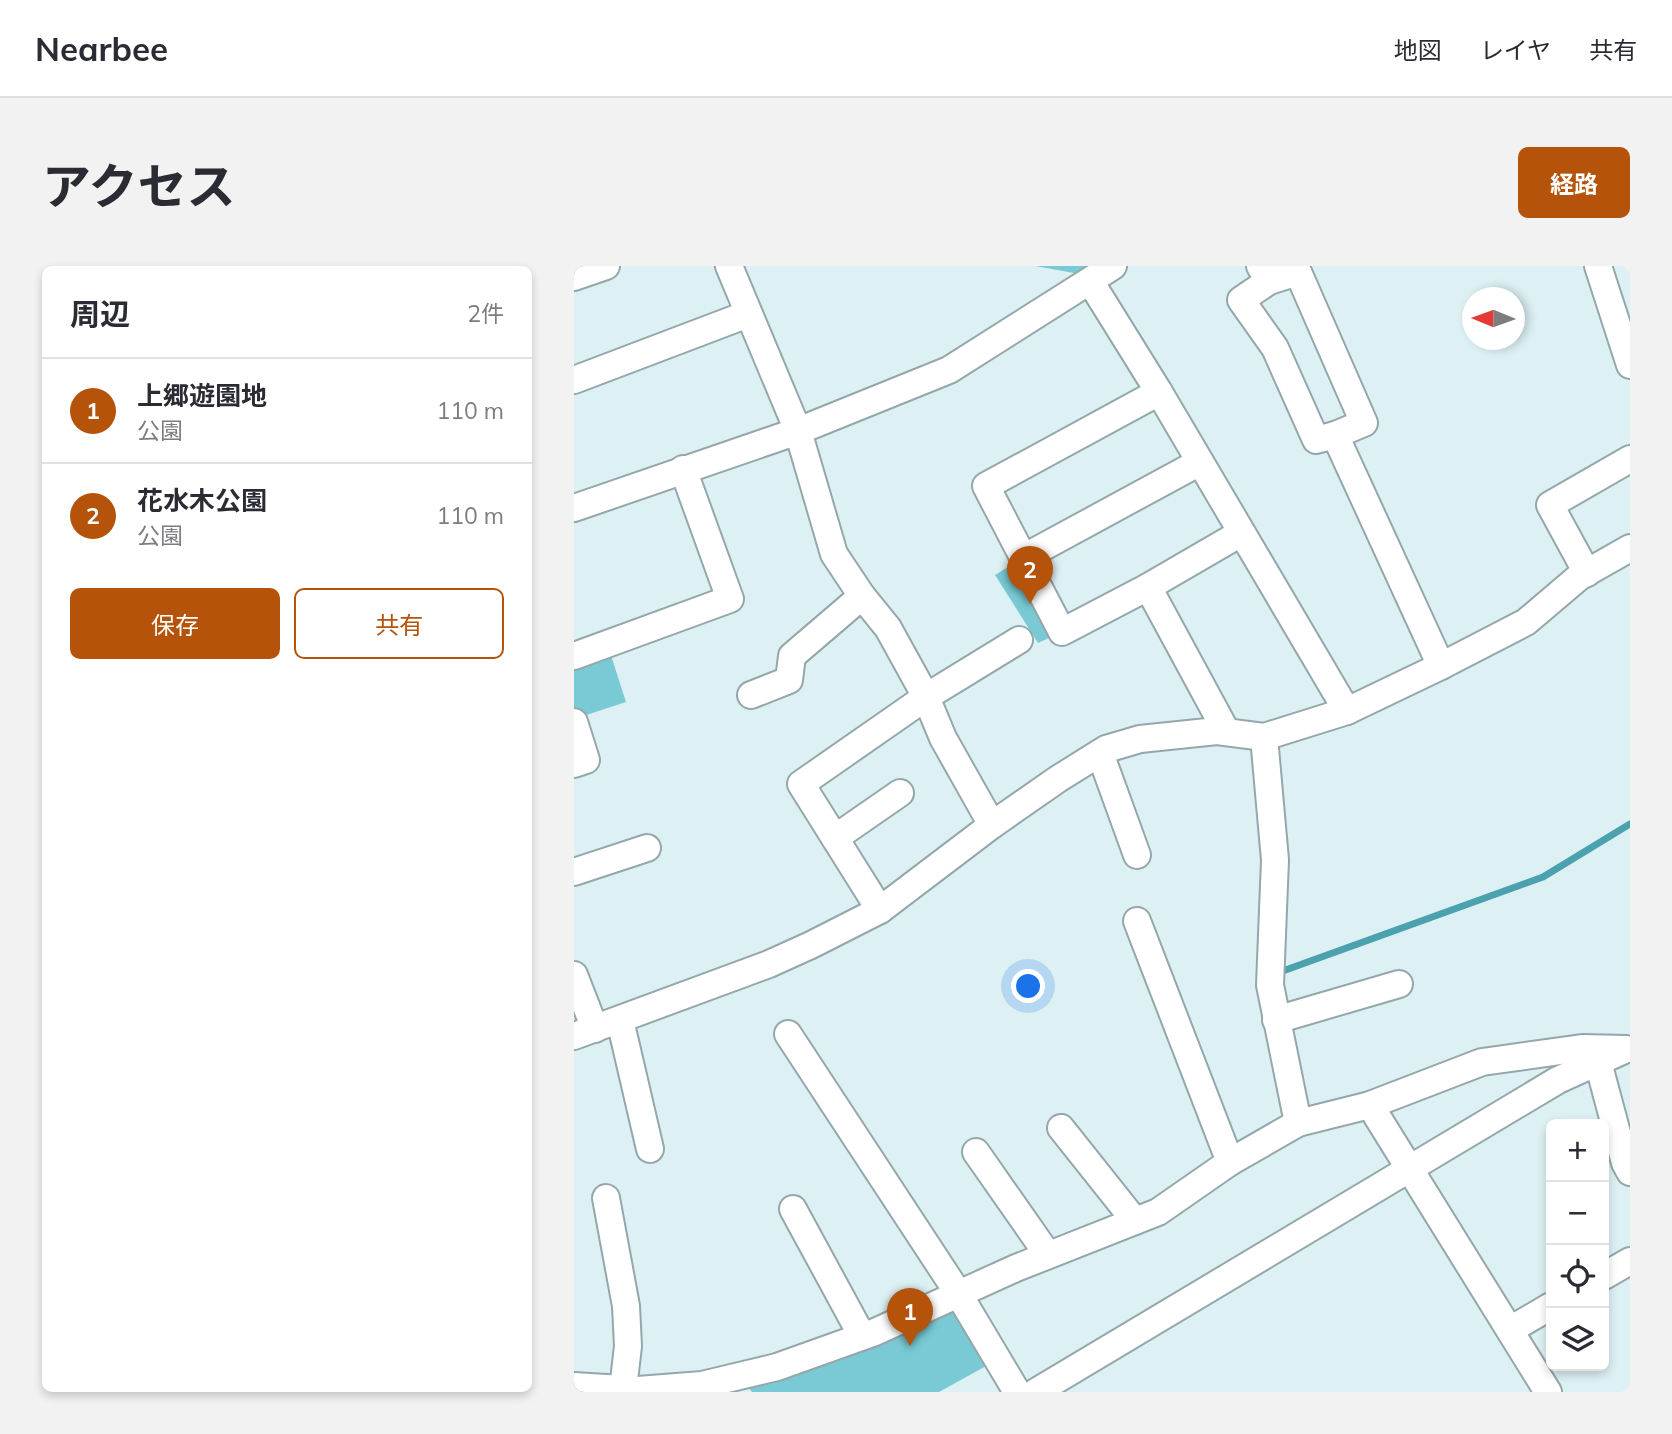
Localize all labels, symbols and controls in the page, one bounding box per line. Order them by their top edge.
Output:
text: Nearbee [35,28,168,69]
text: 地図 [1394,35,1442,65]
text: レイヤ [1480,35,1551,65]
text: 共有 [1589,35,1637,65]
button: 経路 [1518,147,1630,218]
text: アクセス [42,155,236,216]
north arrow [1462,287,1525,350]
text: 周辺 [70,295,130,333]
text: 2件 [467,299,504,328]
text: 上郷遊園地 [137,379,267,412]
text: 1 [86,396,100,425]
text: 110 m [436,396,504,425]
text: 公園 [137,416,183,445]
text: 花水木公園 [137,484,267,517]
text: 2 [86,501,100,530]
text: 110 m [436,501,504,530]
text: 公園 [137,521,183,550]
pin: 2 [1007,546,1053,604]
button: 保存 [70,588,280,659]
button: 共有 [294,588,504,659]
your location [1011,969,1045,1003]
map controls [1546,1119,1609,1371]
button: + [1546,1119,1609,1182]
button: − [1546,1182,1609,1245]
button: locate [1546,1245,1609,1308]
pin: 1 [887,1288,933,1346]
button: layers [1546,1308,1609,1371]

